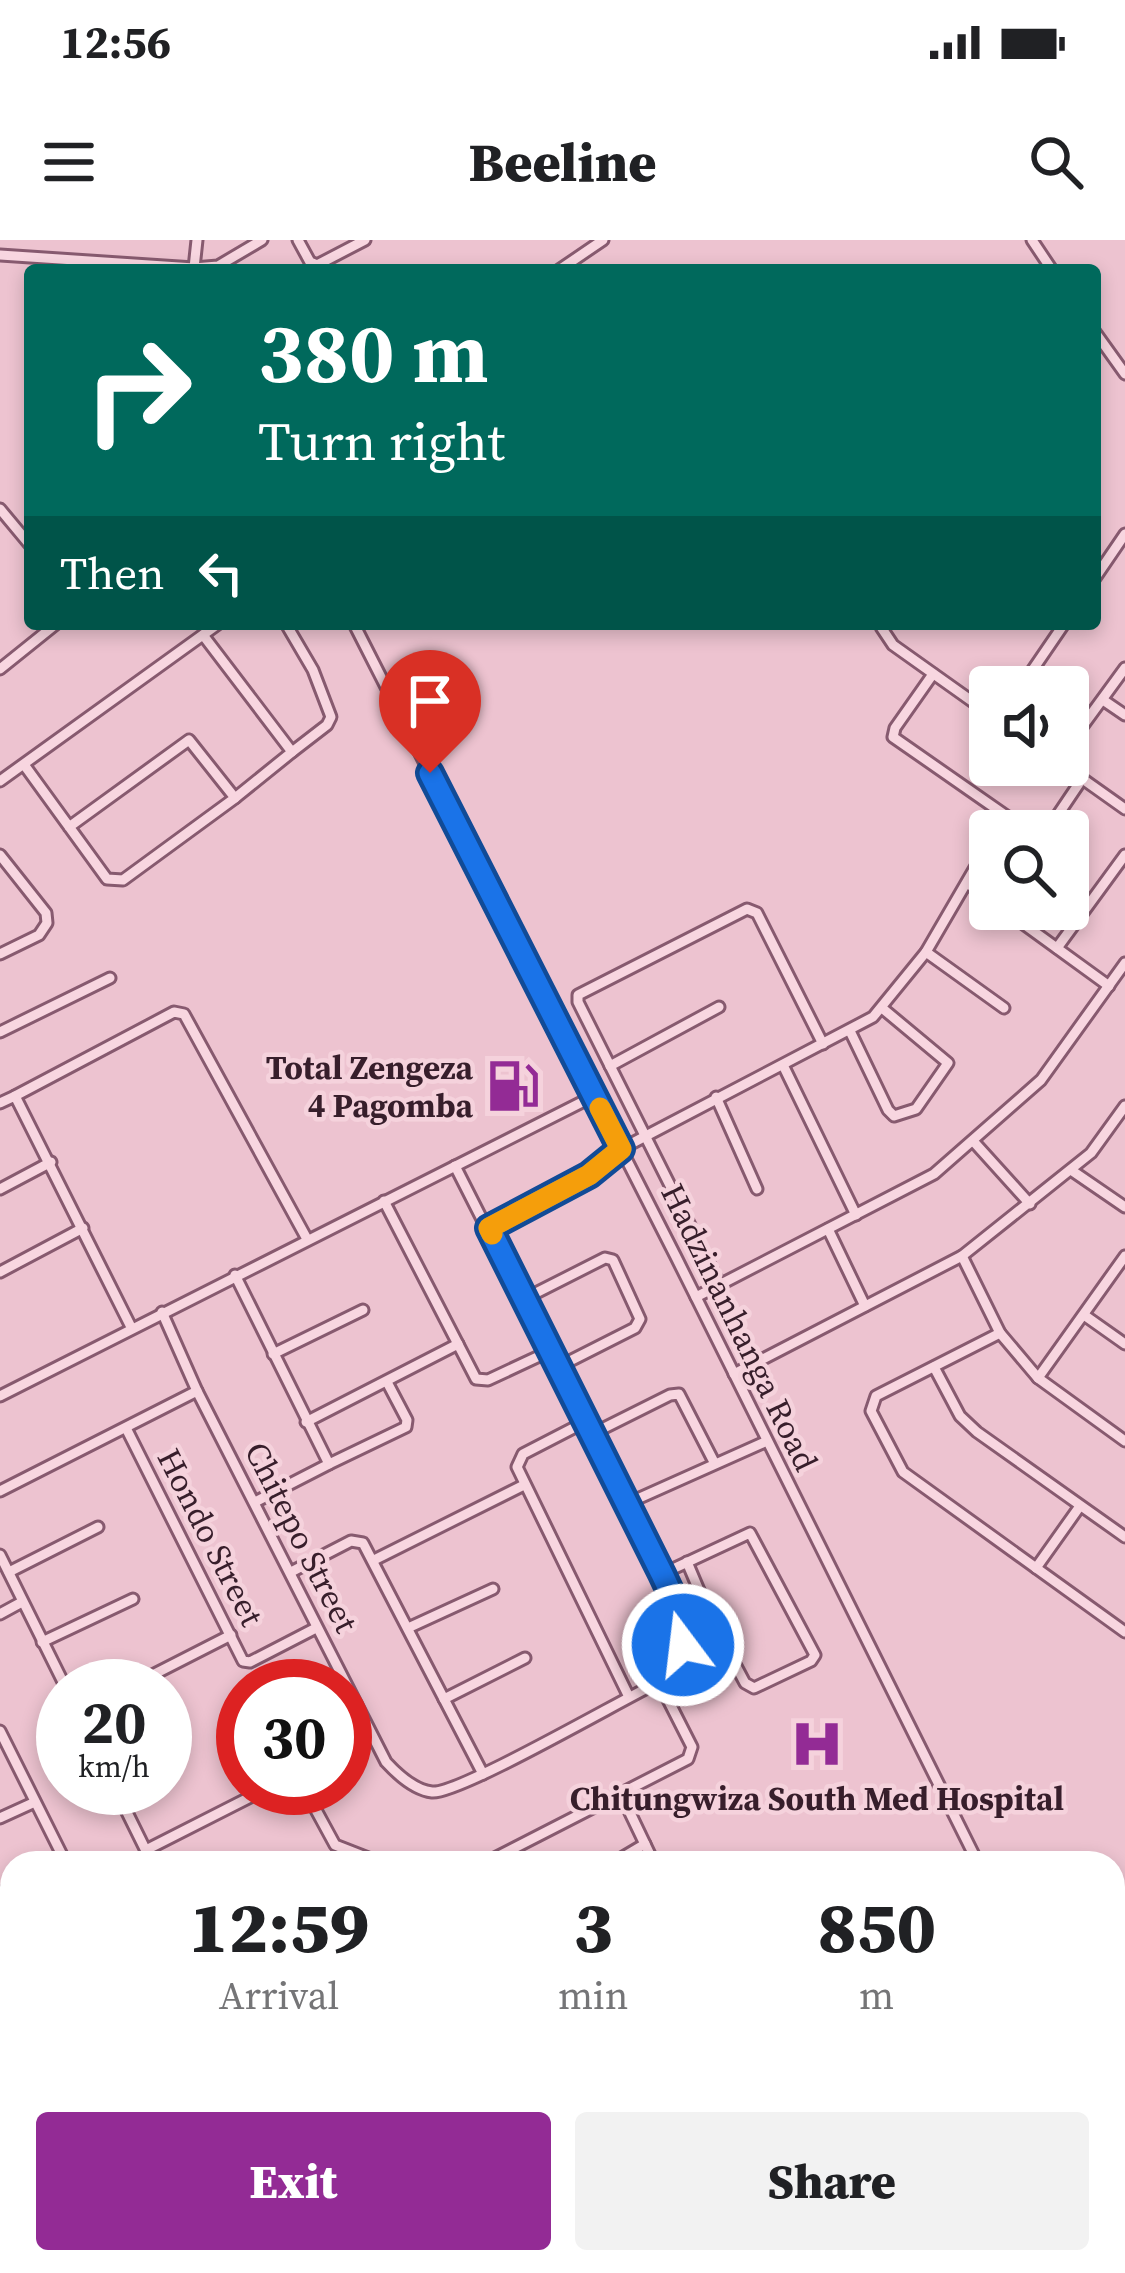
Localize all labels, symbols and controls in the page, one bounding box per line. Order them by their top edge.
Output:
text: 12:56 [60,11,171,73]
text: Beeline [468,125,657,199]
icon: menu [36,129,102,195]
icon: search [1023,129,1089,195]
text: 380 m [258,295,489,410]
icon: right [60,312,216,468]
text: Turn right [258,404,505,478]
icon: left [188,540,254,606]
text: Then [60,542,164,604]
pin [379,650,481,773]
map controls [969,666,1089,930]
button: sound [969,666,1089,786]
icon: arrive [397,668,463,734]
button: search [969,810,1089,930]
place label: Total Zengeza 4 Pagomba [266,1045,473,1128]
fuel station icon: Total Zengeza 4 Pagomba [484,1057,542,1115]
street label: Hadzinanhanga Road [650,1176,829,1479]
street label: Chitepo Street [234,1434,369,1640]
street label: Hondo Street [147,1441,275,1634]
position arrow [620,1582,746,1708]
speed limit sign: 30 [216,1659,372,1815]
text: 20 [81,1681,147,1763]
hospital icon: Chitungwiza South Med Hospital [788,1715,846,1773]
text: km/h [78,1746,150,1787]
place label: Chitungwiza South Med Hospital [570,1776,1064,1821]
text: 12:59 [189,1877,369,1976]
text: 3 [573,1877,613,1976]
text: 850 [817,1877,936,1976]
text: Arrival [219,1969,339,2022]
text: min [558,1969,628,2022]
text: m [859,1969,894,2022]
button: Exit [36,2112,551,2250]
button: Share [575,2112,1089,2250]

